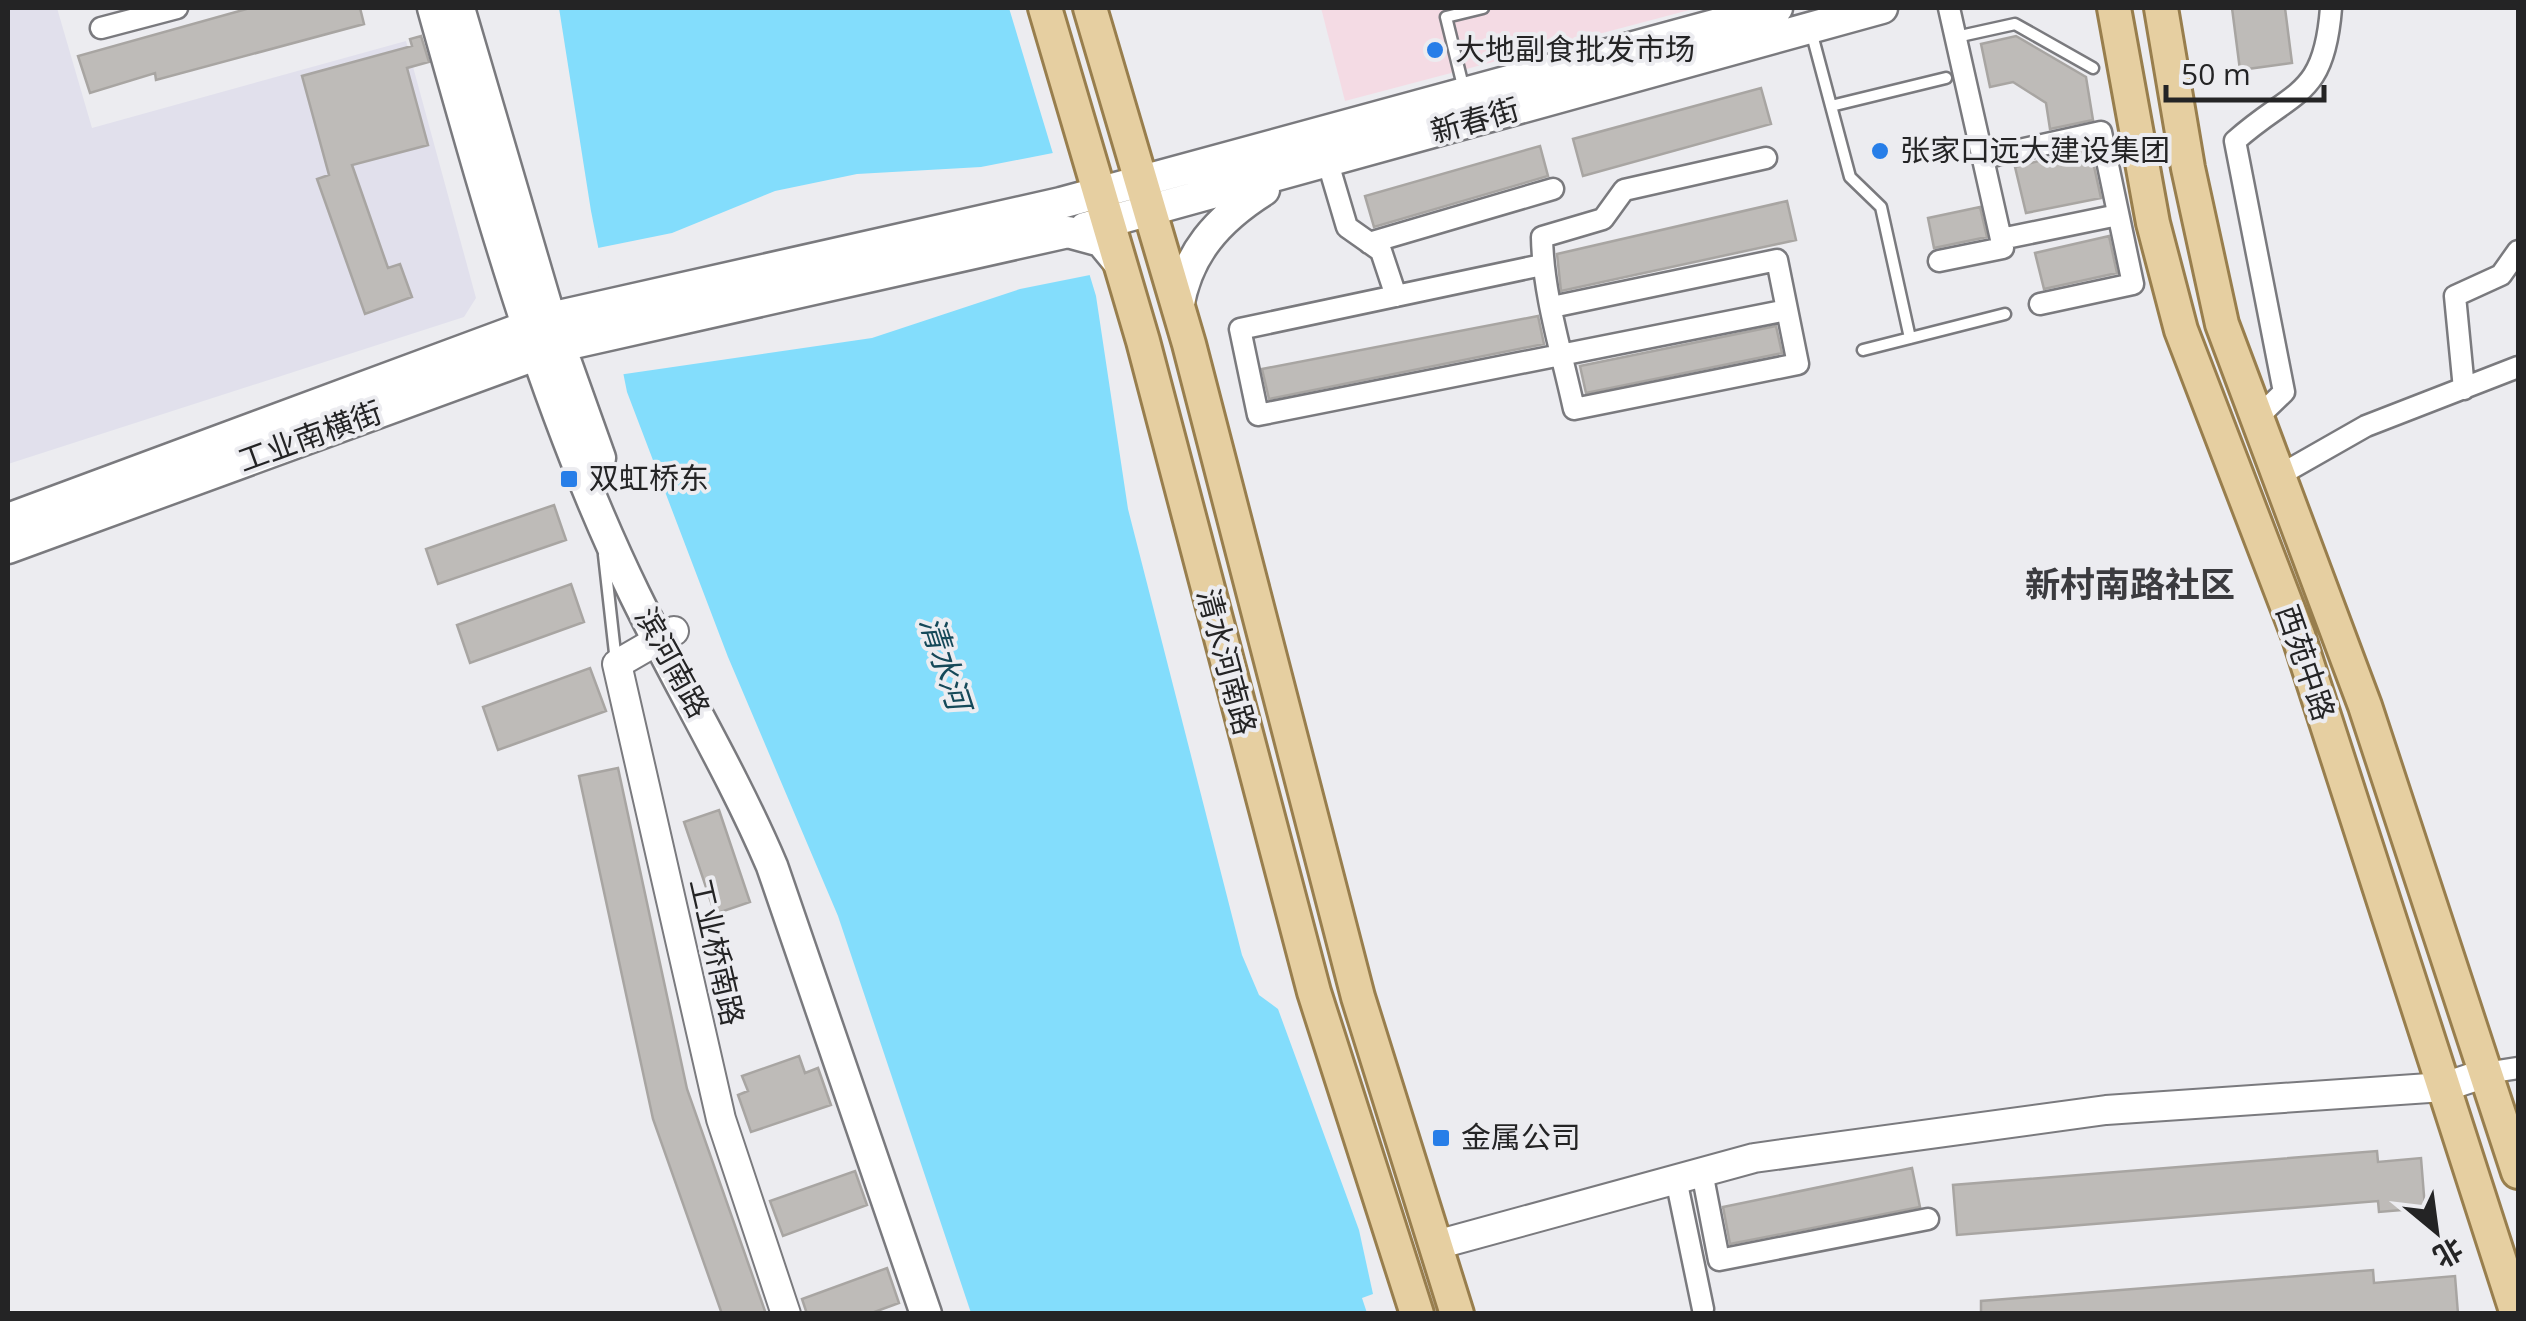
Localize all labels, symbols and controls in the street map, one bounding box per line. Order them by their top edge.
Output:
place label: 大地副食批发市场 [1455,28,1695,69]
marker: 大地副食批发市场 [1424,39,1446,61]
scale bar [2166,40,2324,102]
text: 50 m [2181,53,2251,94]
street label: 新春街 [1426,87,1523,152]
place label: 张家口远大建设集团 [1900,129,2170,170]
marker: 张家口远大建设集团 [1869,140,1891,162]
street label: 工业南横街 [232,391,387,481]
place label: 双虹桥东 [589,457,709,498]
marker: 双虹桥东 [558,468,580,490]
district label: 新村南路社区 [2025,560,2235,607]
street label: 清水河南路 [1188,584,1267,739]
street label: 西苑中路 [2268,599,2345,726]
street label: 滨河南路 [626,600,720,725]
water label: 清水河 [911,610,984,721]
street label: 工业桥南路 [681,874,754,1029]
place label: 金属公司 [1461,1116,1581,1157]
marker: 金属公司 [1430,1127,1452,1149]
north arrow [2386,1181,2486,1281]
text: 北 [2427,1230,2470,1277]

